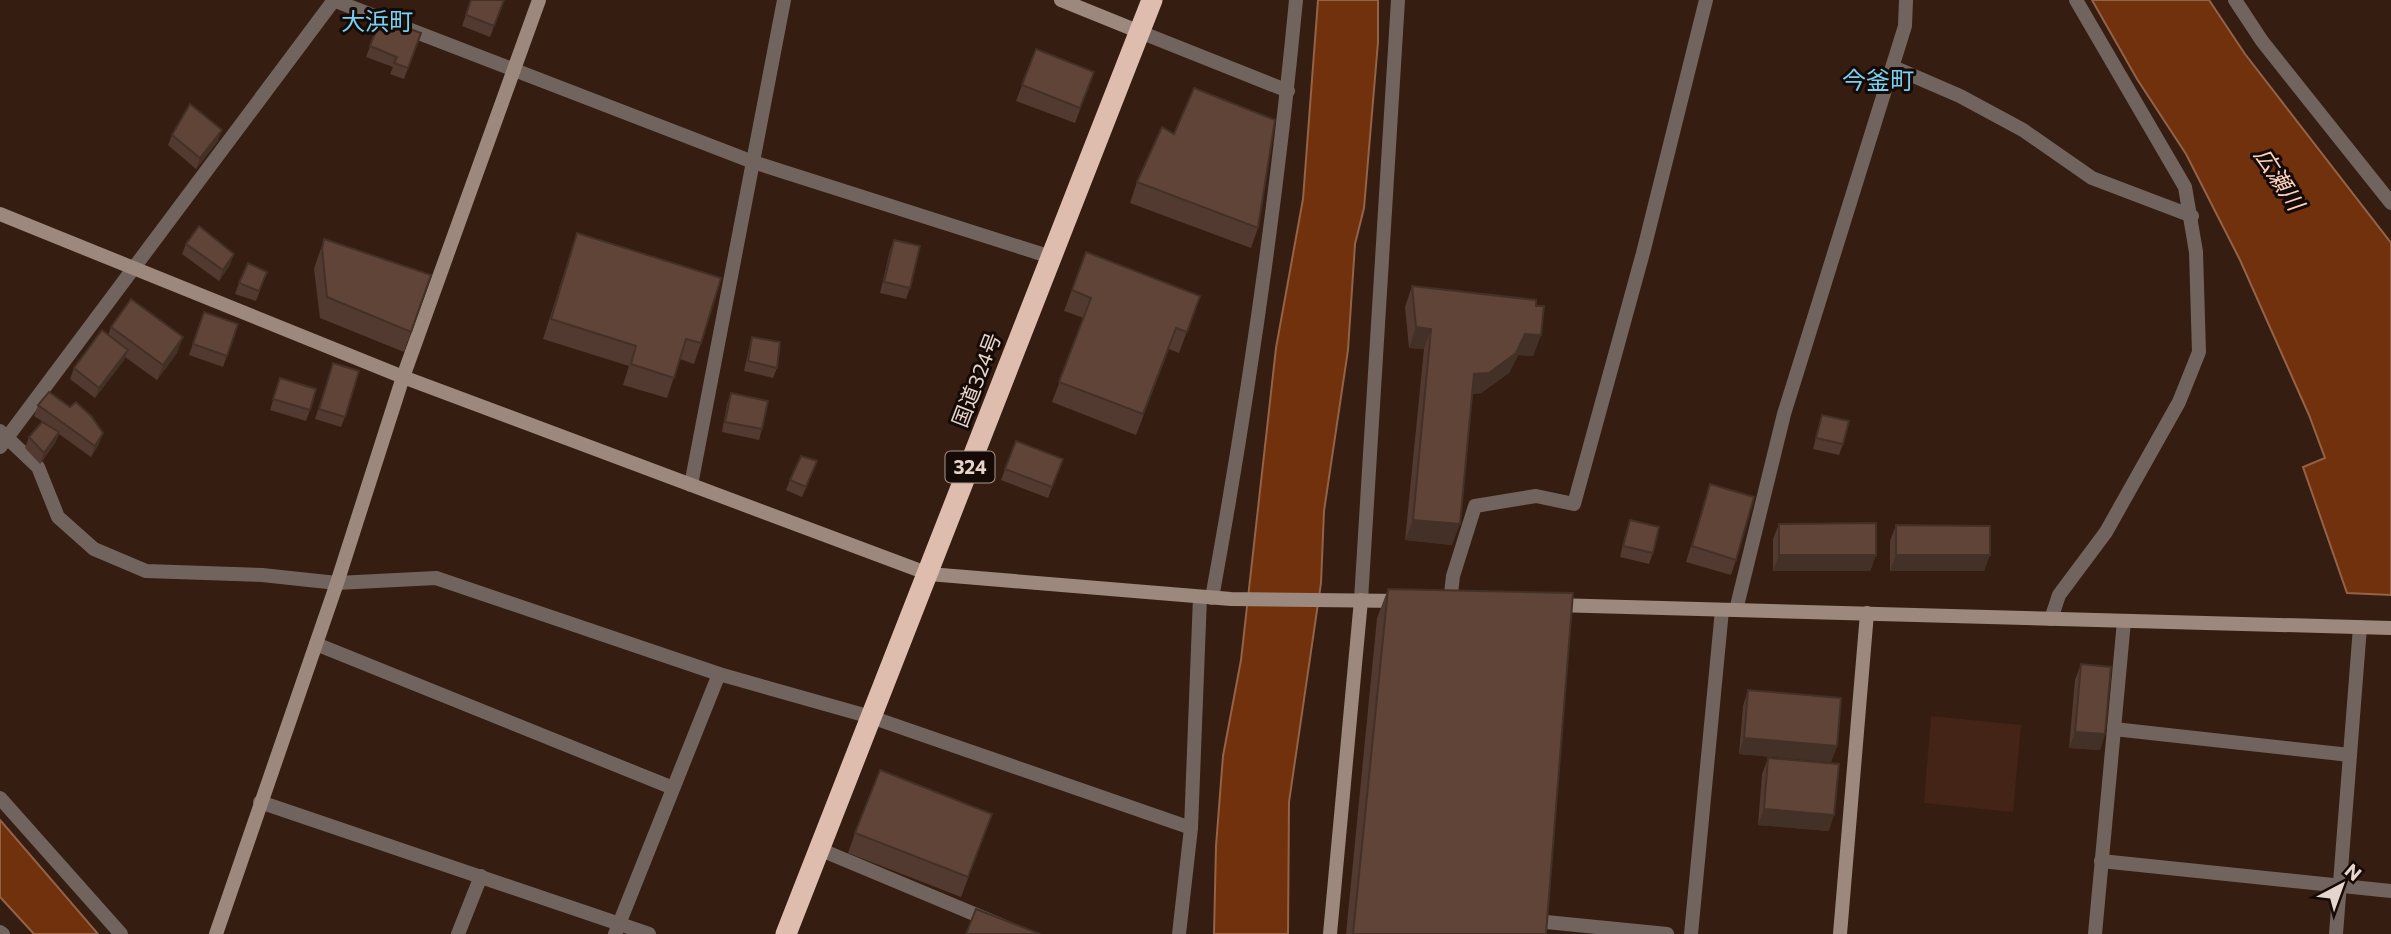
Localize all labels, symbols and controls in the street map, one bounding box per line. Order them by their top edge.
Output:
district label: 大浜町 [341,6,413,35]
district label: 今釜町 [1842,65,1914,94]
water label: 広瀬川 [2249,142,2312,218]
street label: 国道324号 [946,329,1005,430]
road number: 324 [946,452,995,482]
north arrow [2307,850,2377,920]
text: N [2341,858,2366,885]

